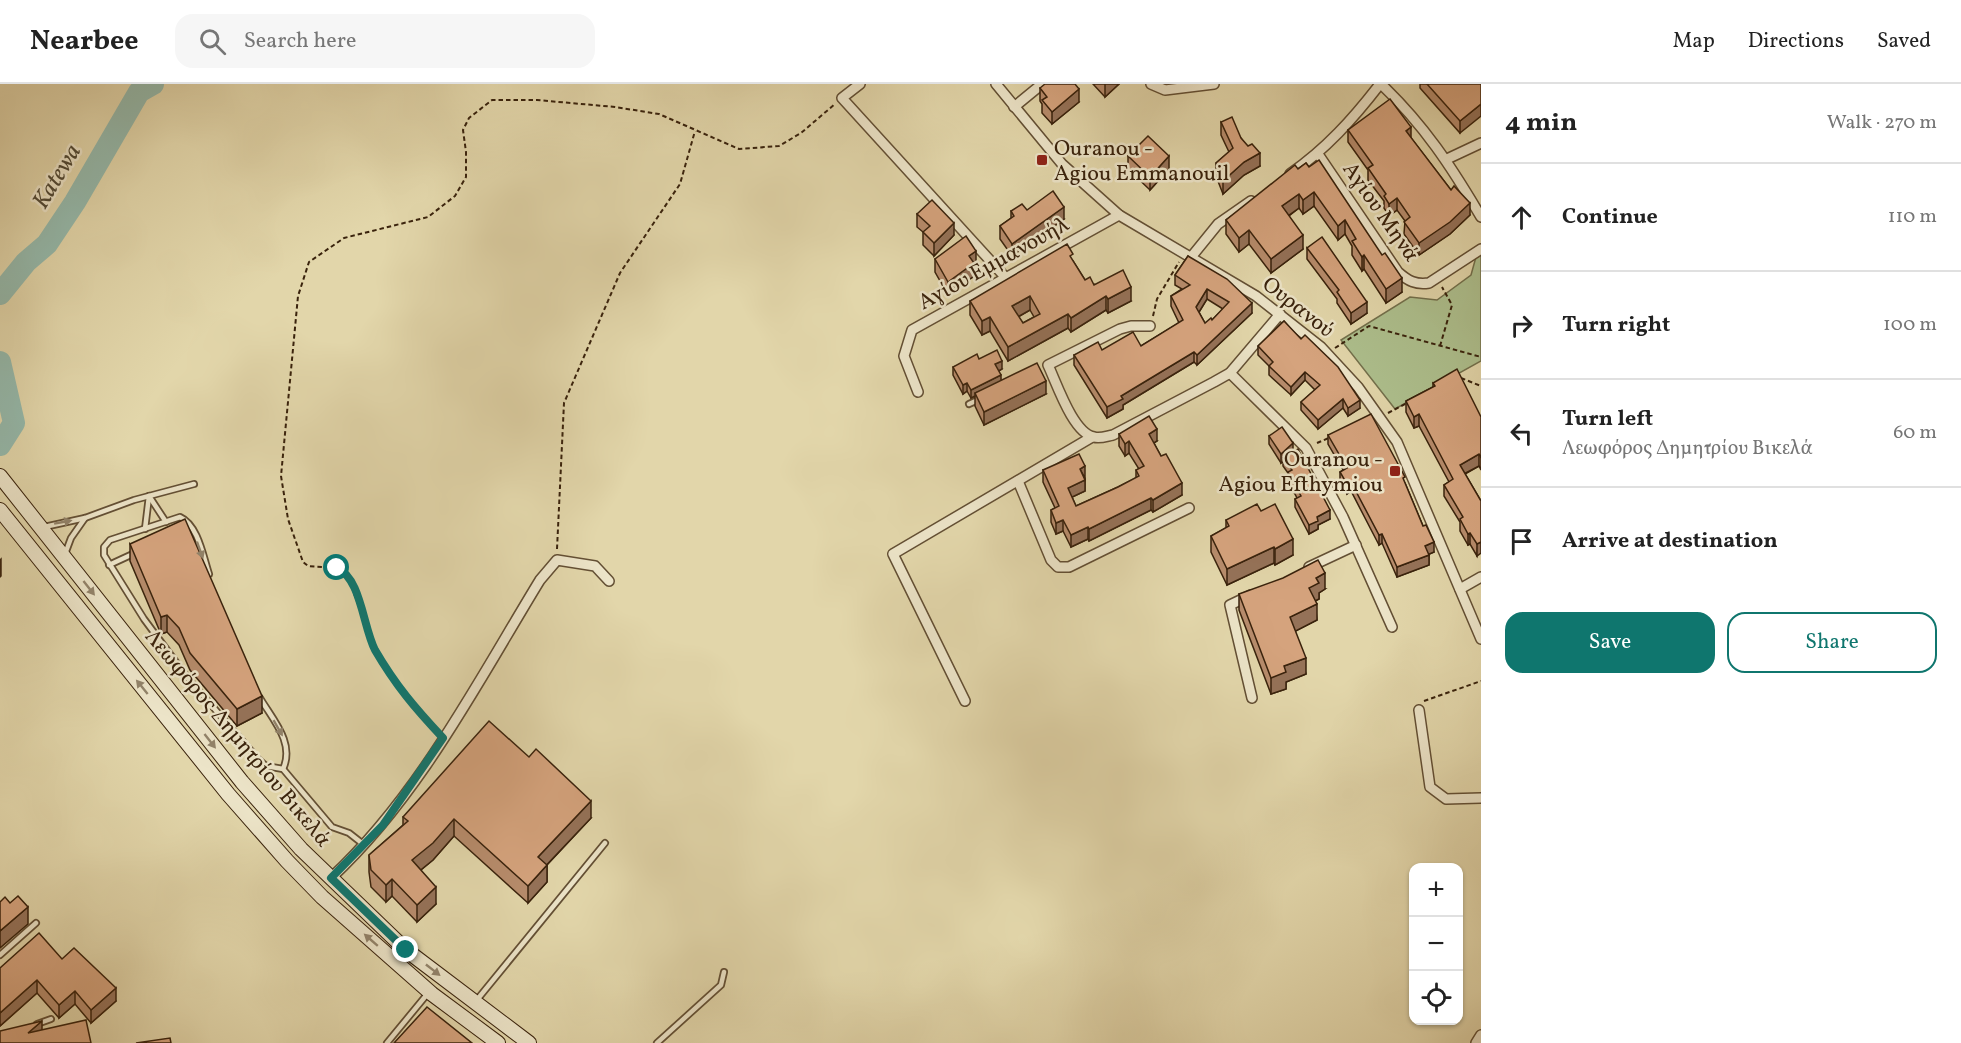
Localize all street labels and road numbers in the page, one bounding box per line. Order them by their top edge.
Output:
street label: Αγίου Μηνά [1334,156,1426,269]
street label: Αγίου Εμμανουήλ [913,210,1076,319]
street label: Ουρανού [1255,270,1340,346]
street label: Λεωφόρος Δημητρίου Βικελά [137,623,338,854]

